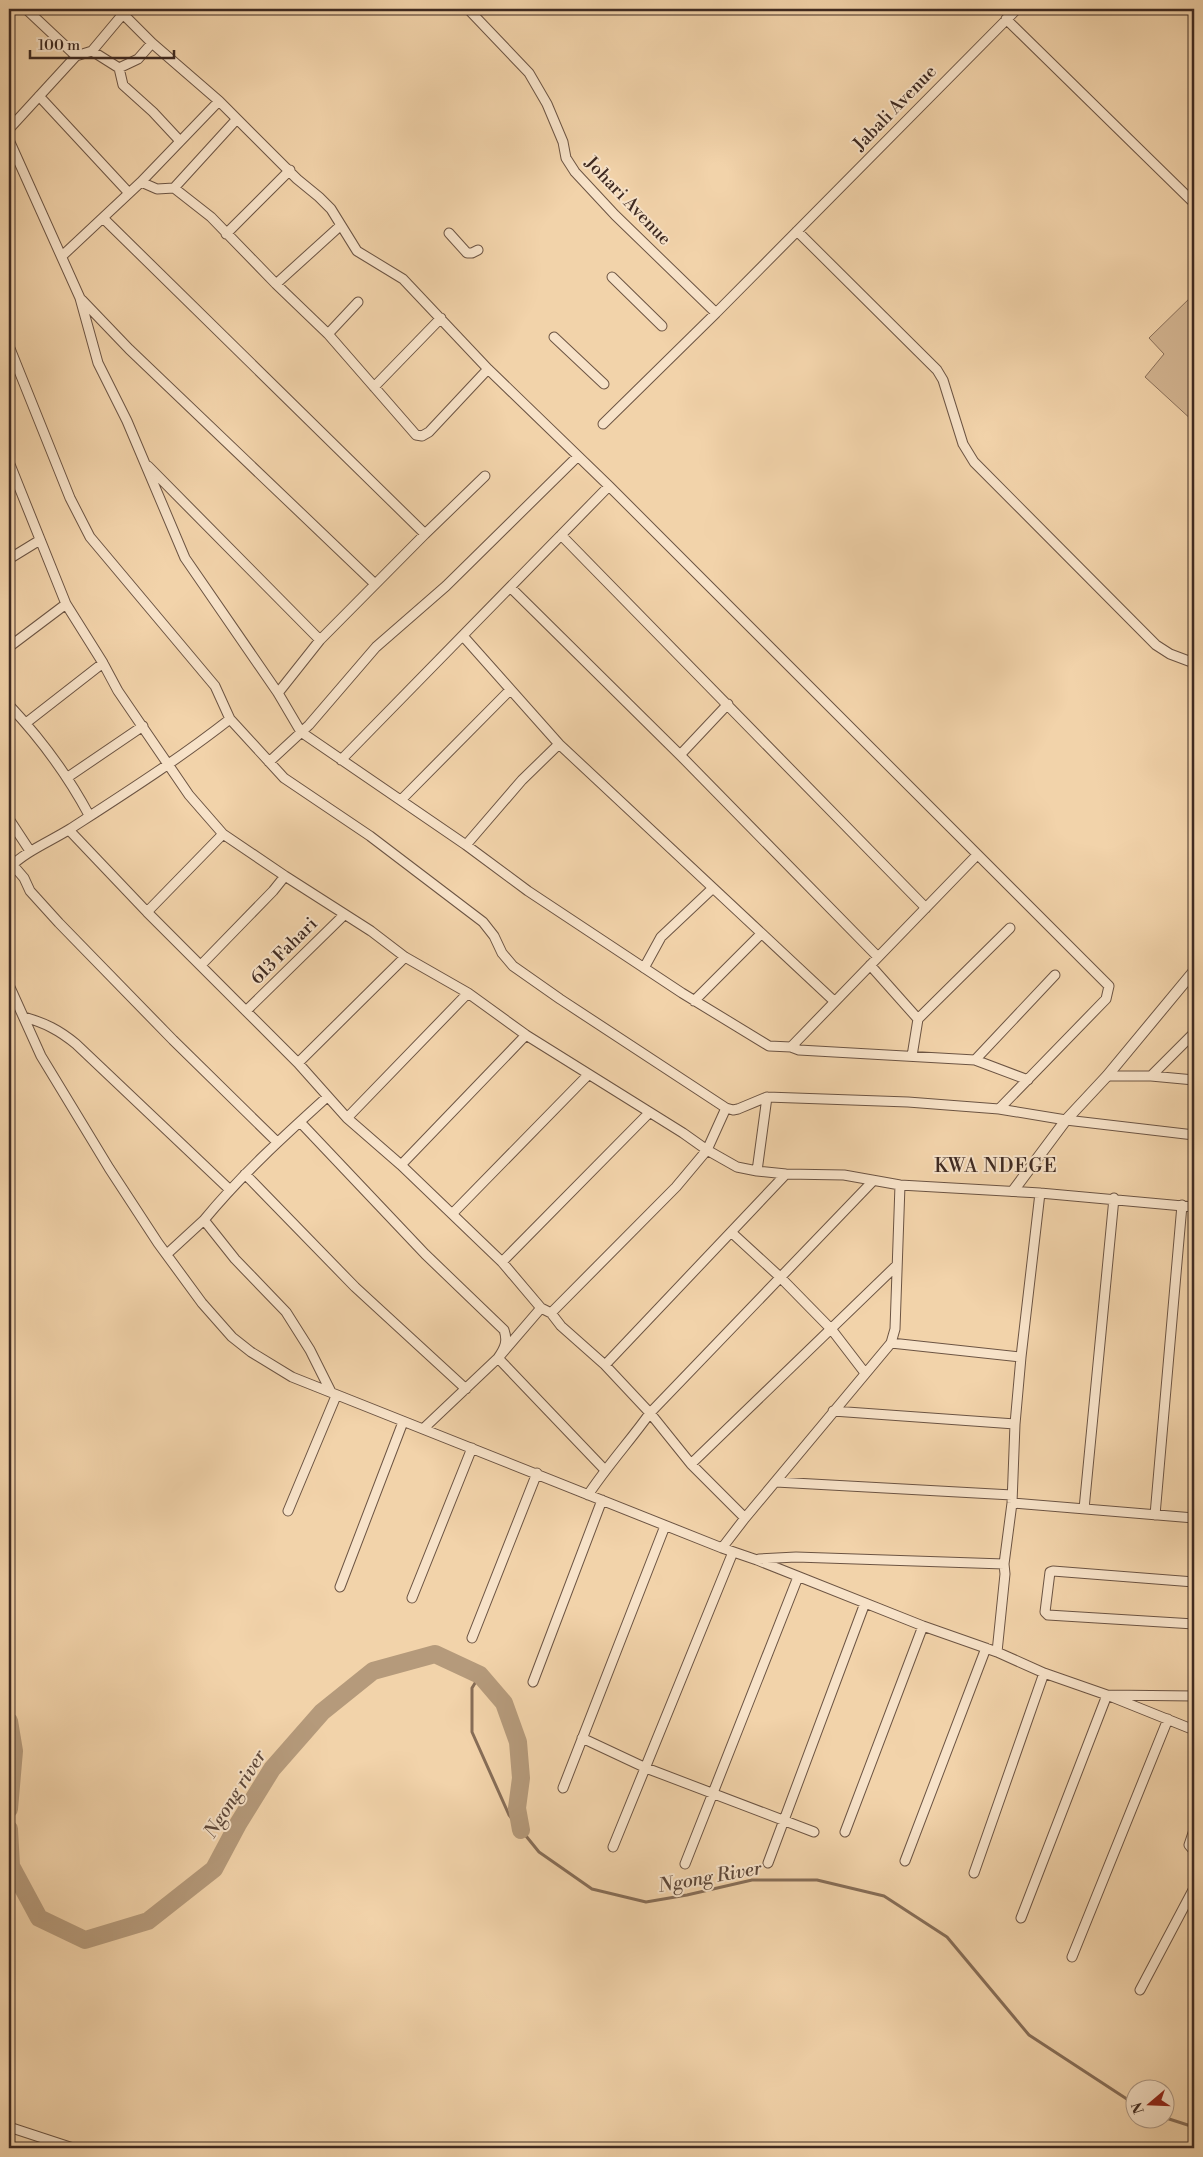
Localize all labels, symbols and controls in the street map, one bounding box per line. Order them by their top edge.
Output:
scale bar [30,28,174,60]
text: 100 m [38,36,80,55]
street label: Jabali Avenue [848,60,942,156]
street label: Johari Avenue [579,151,676,250]
street label: 613 Fahari [246,913,322,989]
district label: KWA NDEGE [934,1154,1058,1178]
water label: Ngong river [198,1745,272,1843]
water label: Ngong River [655,1856,764,1898]
north arrow [1126,2080,1176,2130]
text: N [1128,2100,1149,2116]

